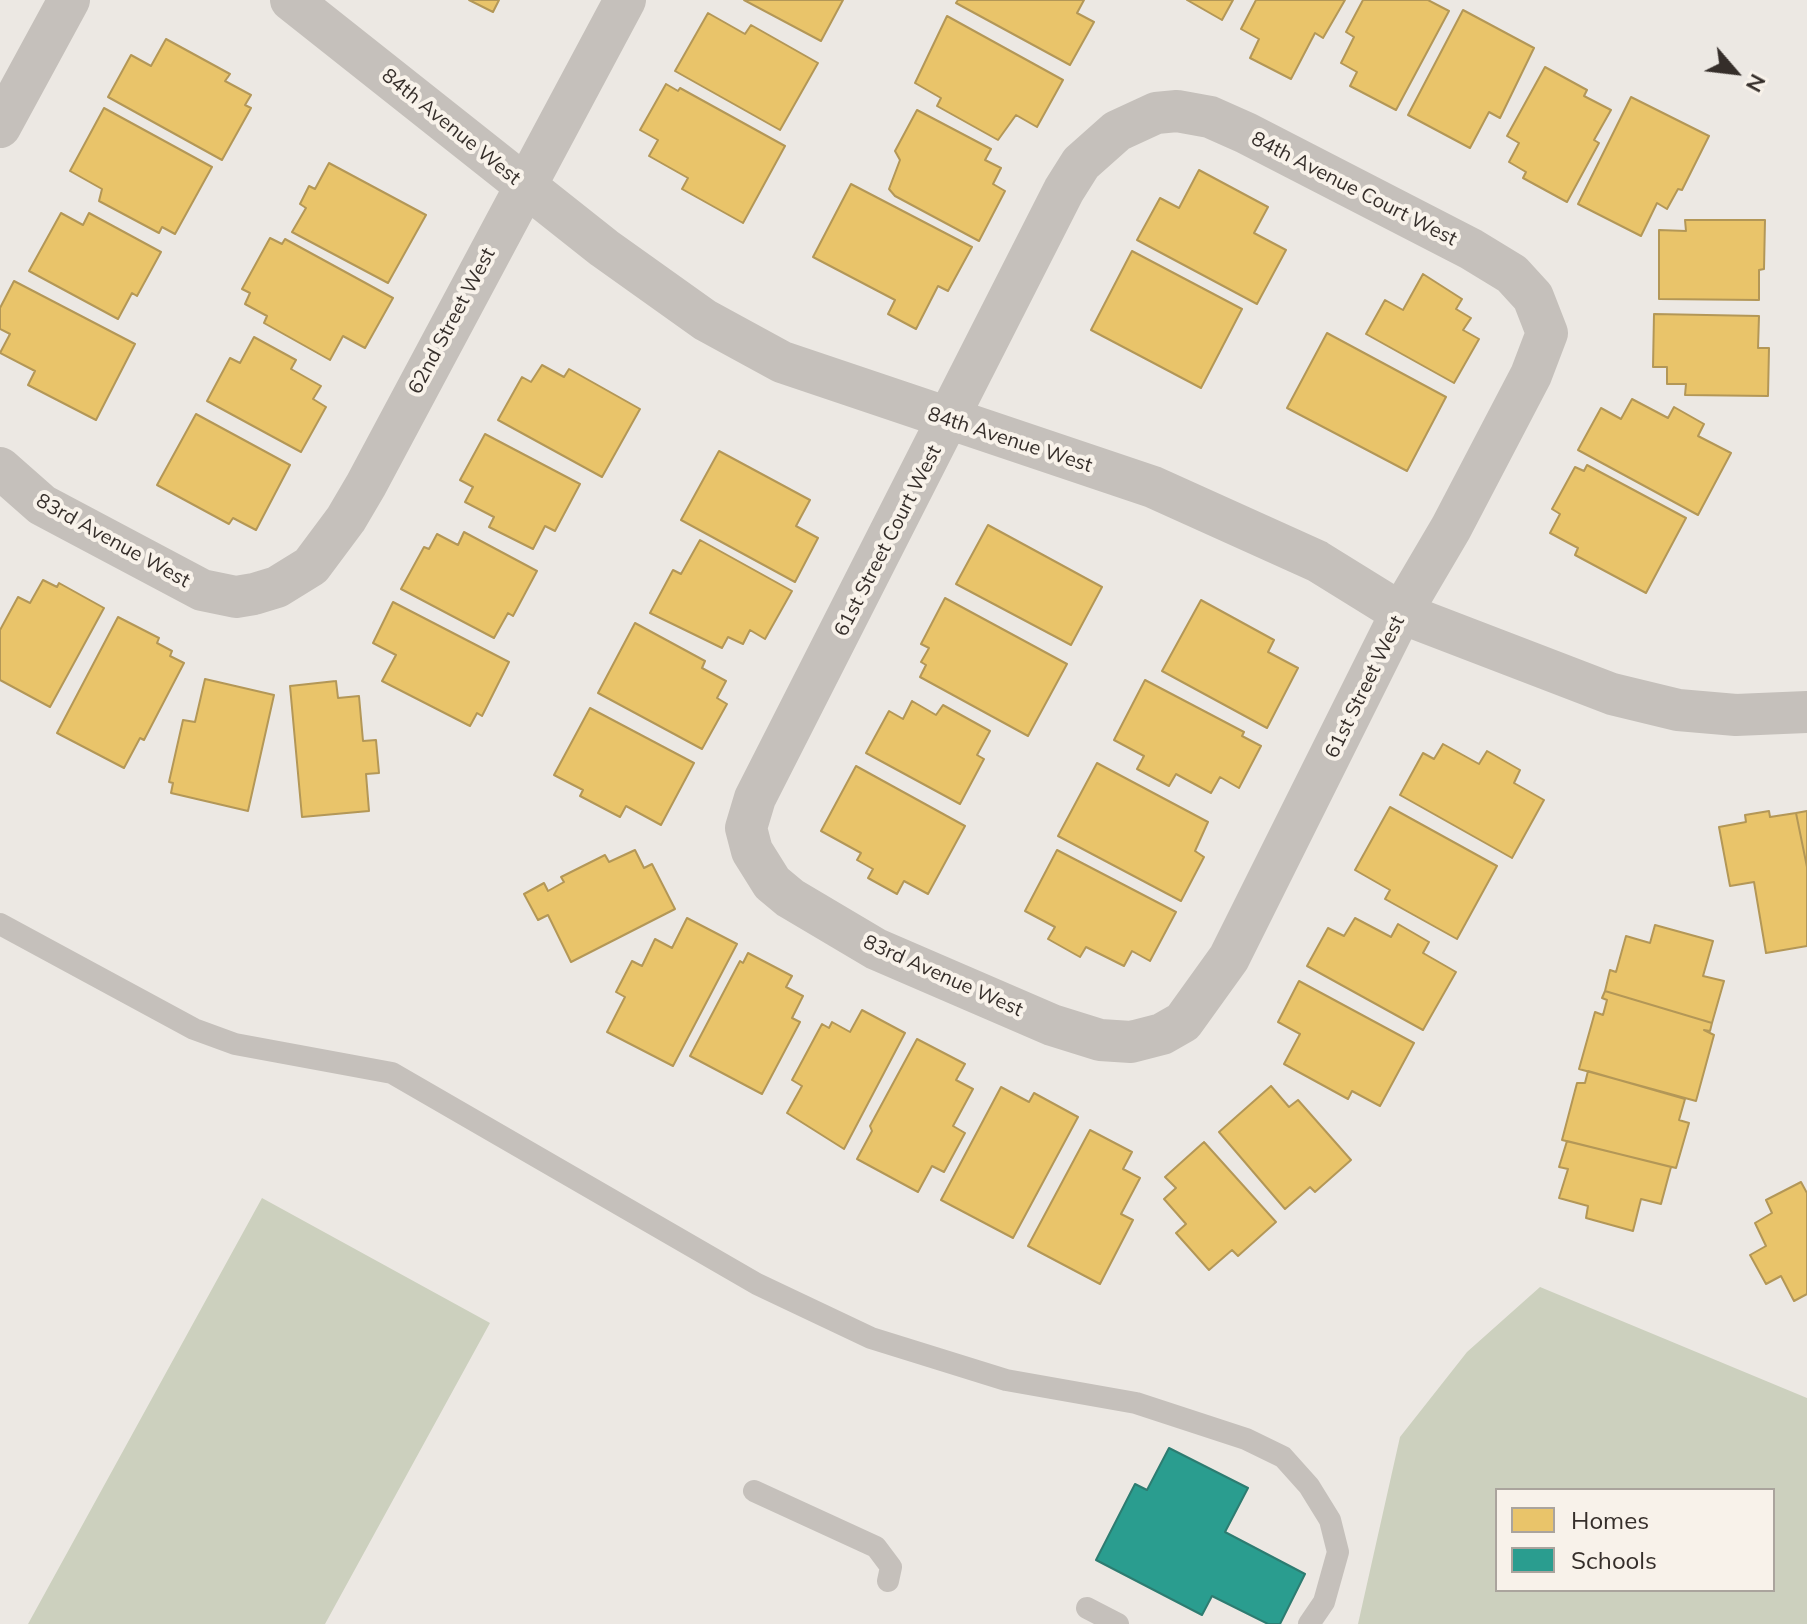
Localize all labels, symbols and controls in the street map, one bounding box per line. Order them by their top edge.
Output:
north arrow [1695,32,1775,112]
street label: 84th Avenue West [377,64,525,190]
text: N [1740,69,1772,97]
street label: 84th Avenue Court West [1247,127,1461,251]
street label: 62nd Street West [403,244,501,398]
street label: 84th Avenue West [925,402,1095,478]
street label: 61st Street Court West [829,441,947,641]
street label: 83rd Avenue West [32,489,194,593]
street label: 61st Street West [1320,612,1410,762]
street label: 83rd Avenue West [860,930,1026,1022]
legend [1495,1488,1775,1592]
text: Homes [1571,1505,1649,1535]
text: Schools [1571,1545,1657,1575]

